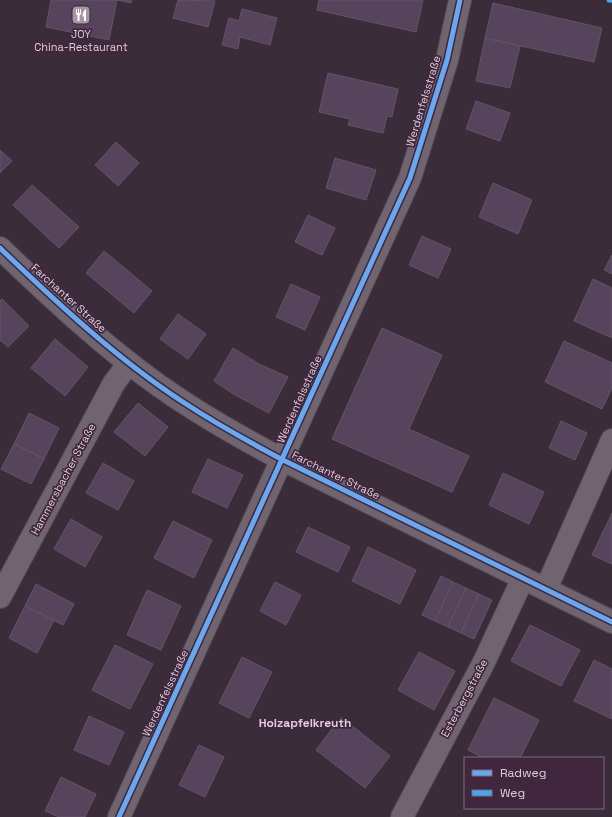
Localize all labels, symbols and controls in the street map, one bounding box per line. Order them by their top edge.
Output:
restaurant icon: JOY China-Restaurant [70,4,92,26]
place label: JOY China-Restaurant [34,27,128,54]
street label: Werdenfelsstraße [403,54,443,148]
street label: Farchanter Straße [29,261,109,335]
street label: Werdenfelsstraße [273,353,325,445]
street label: Hammersbacher Straße [28,421,98,537]
street label: Farchanter Straße [290,448,382,502]
street label: Werdenfelsstraße [139,647,191,739]
street label: Esterbergstraße [438,657,490,739]
district label: Holzapfelkreuth [259,715,351,731]
legend [464,757,604,809]
text: Radweg [500,765,546,781]
text: Weg [500,785,525,801]

